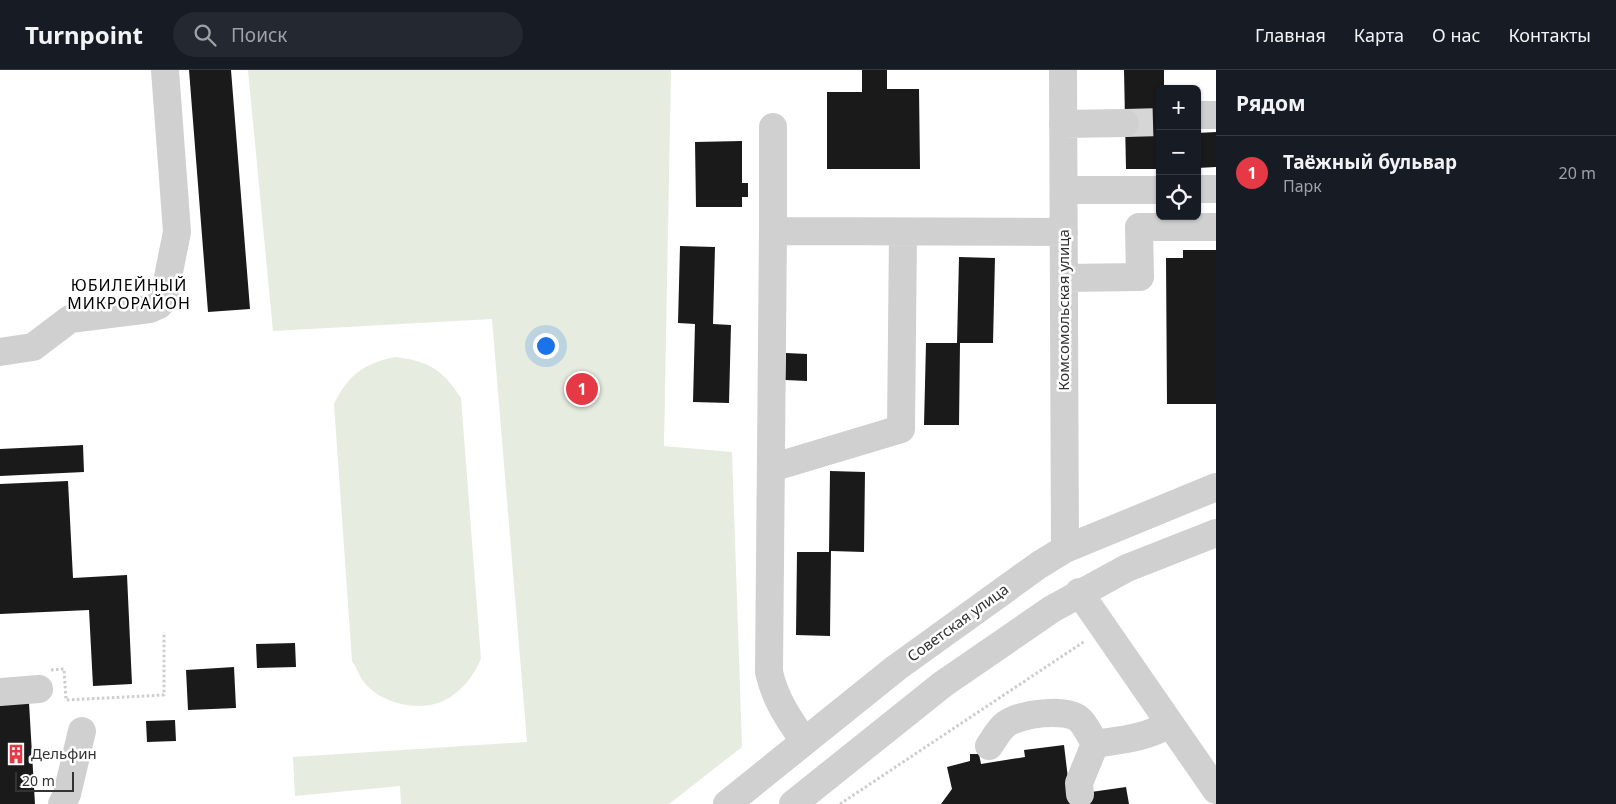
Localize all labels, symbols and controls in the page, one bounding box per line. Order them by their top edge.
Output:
search box [173,12,523,57]
text: Turnpoint [25,18,143,51]
icon: search [191,21,219,49]
text: Поиск [231,22,287,48]
text: Главная [1255,23,1326,47]
text: Карта [1354,23,1404,47]
text: О нас [1432,23,1480,47]
text: Контакты [1508,23,1591,47]
map controls [1156,85,1201,220]
button: + [1156,85,1201,130]
text: Рядом [1236,89,1306,117]
button: − [1156,130,1201,175]
text: Таёжный бульвар [1283,149,1457,175]
text: 1 [1247,162,1257,184]
text: 20 m [1559,162,1596,184]
button: locate [1156,175,1201,220]
text: Парк [1283,175,1322,197]
street label: Комсомольская улица [1053,229,1073,391]
district label: ЮБИЛЕЙНЫЙ МИКРОРАЙОН [67,274,191,314]
your location [533,333,559,359]
pin: 1 [566,370,598,408]
street label: Советская улица [903,579,1012,666]
building icon: Дельфин [5,743,27,765]
place label: Дельфин [31,743,97,763]
scale bar [15,769,74,792]
text: 20 m [22,771,55,790]

